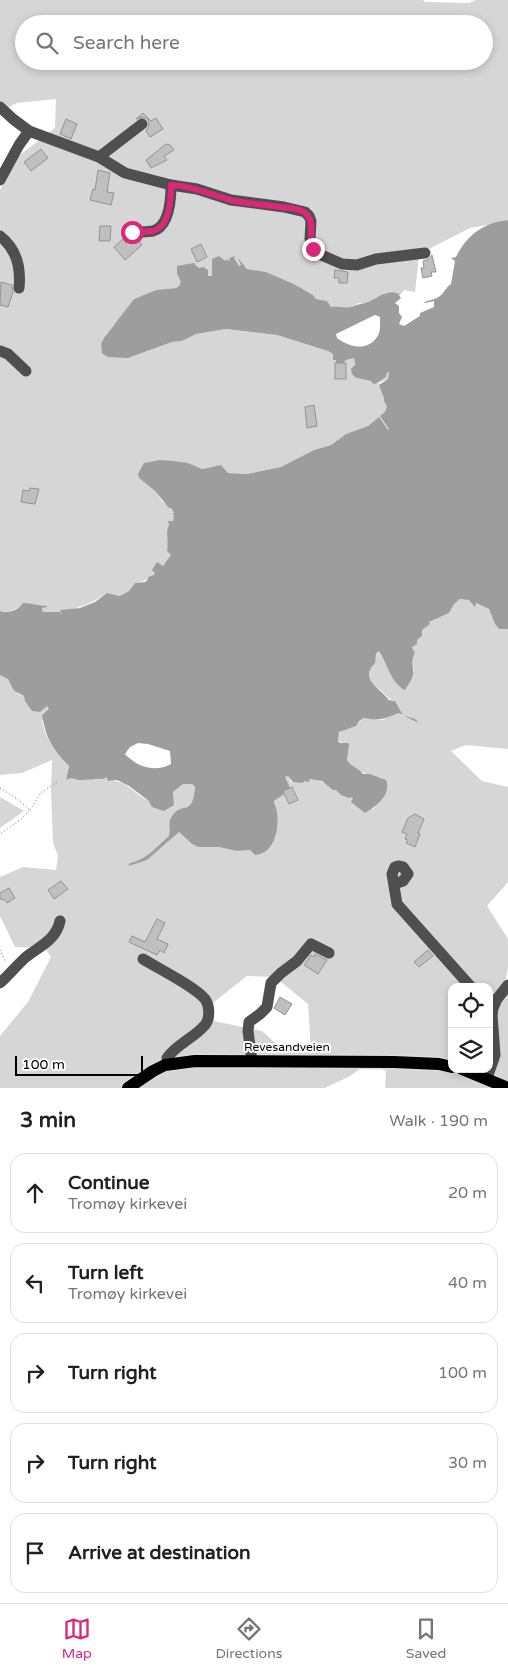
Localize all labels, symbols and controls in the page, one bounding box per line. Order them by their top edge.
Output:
search box [15,15,493,70]
icon: search [33,29,61,57]
text: Search here [73,32,180,54]
route start [121,221,144,244]
route end [302,238,325,261]
map controls [448,983,493,1073]
button: locate [448,983,493,1028]
button: layers [448,1028,493,1073]
street label: Revesandveien [244,1040,330,1054]
scale bar [15,1053,142,1076]
text: 100 m [22,1056,65,1073]
text: 3 min [20,1108,76,1133]
text: Walk · 190 m [389,1111,488,1131]
text: Continue [68,1172,150,1194]
icon: ahead [21,1179,49,1207]
text: 20 m [448,1183,487,1203]
text: Tromøy kirkevei [68,1194,187,1214]
text: Turn left [68,1262,144,1284]
icon: left [21,1269,49,1297]
text: 40 m [448,1273,487,1293]
text: Tromøy kirkevei [68,1284,187,1304]
icon: right [21,1359,49,1387]
text: Turn right [68,1362,156,1384]
text: 100 m [438,1363,487,1383]
icon: right [21,1449,49,1477]
text: Turn right [68,1452,156,1474]
text: 30 m [448,1453,487,1473]
icon: arrive [21,1539,49,1567]
text: Arrive at destination [68,1542,251,1564]
tab: Map [62,1615,92,1662]
tab: Directions [215,1615,282,1662]
tab: Saved [406,1615,446,1662]

